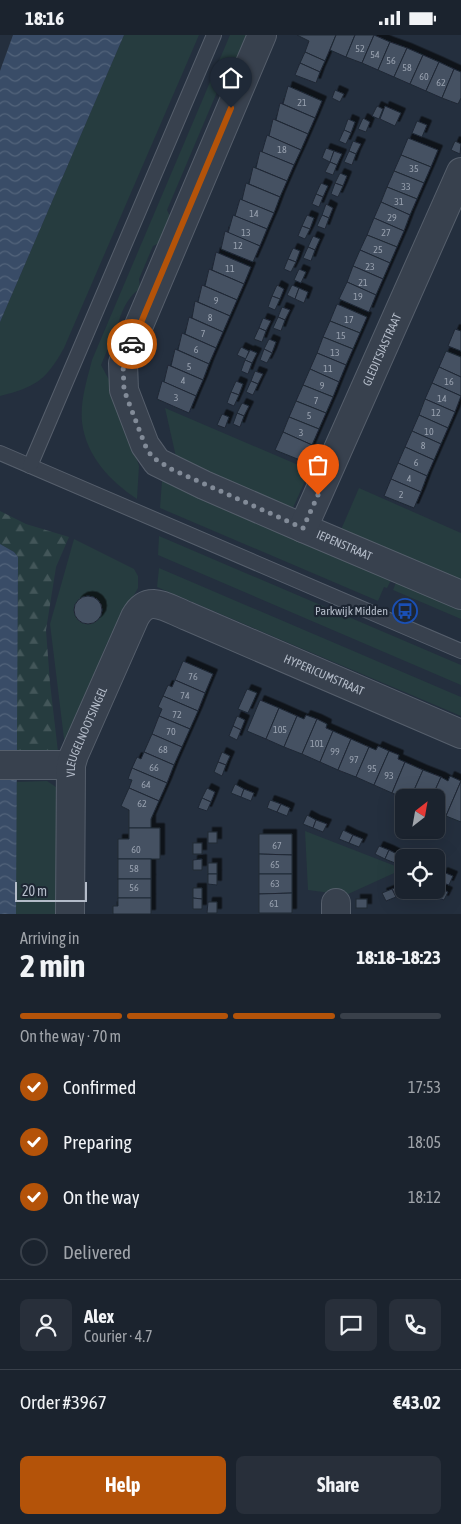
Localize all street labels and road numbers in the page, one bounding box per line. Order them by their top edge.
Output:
street label: GLEDITSIASTRAAT [360,311,405,388]
street label: IEPENSTRAAT [314,527,375,564]
street label: HYPERICUMSTRAAT [282,652,367,699]
street label: VLEUGELNOOTSINGEL [64,684,110,777]

